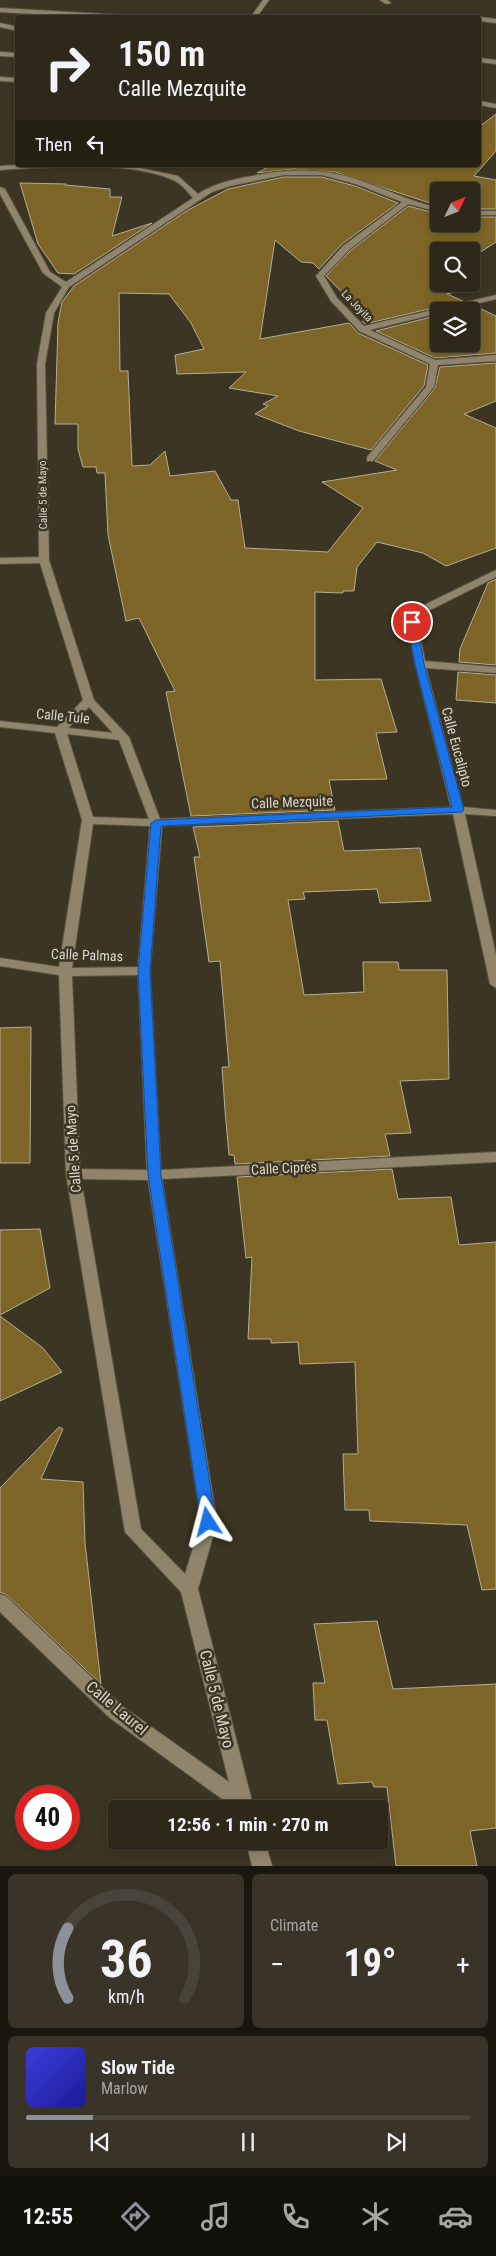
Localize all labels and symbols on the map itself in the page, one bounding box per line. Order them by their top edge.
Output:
north arrow [430,182,480,232]
street label: La Joyita [339,287,375,325]
street label: Calle 5 de Mayo [36,460,50,530]
pin [391,601,433,643]
street label: Calle Tule [35,705,91,727]
street label: Calle Eucalipto [439,705,475,789]
street label: Calle Mezquite [251,793,334,811]
street label: Calle Palmas [51,946,123,964]
street label: Calle 5 de Mayo [62,1105,84,1193]
street label: Calle Ciprés [251,1158,317,1178]
position arrow [181,1495,233,1547]
street label: Calle 5 de Mayo [196,1648,238,1750]
street label: Calle Laurel [82,1677,152,1739]
speed limit sign: 40 [15,1785,80,1850]

